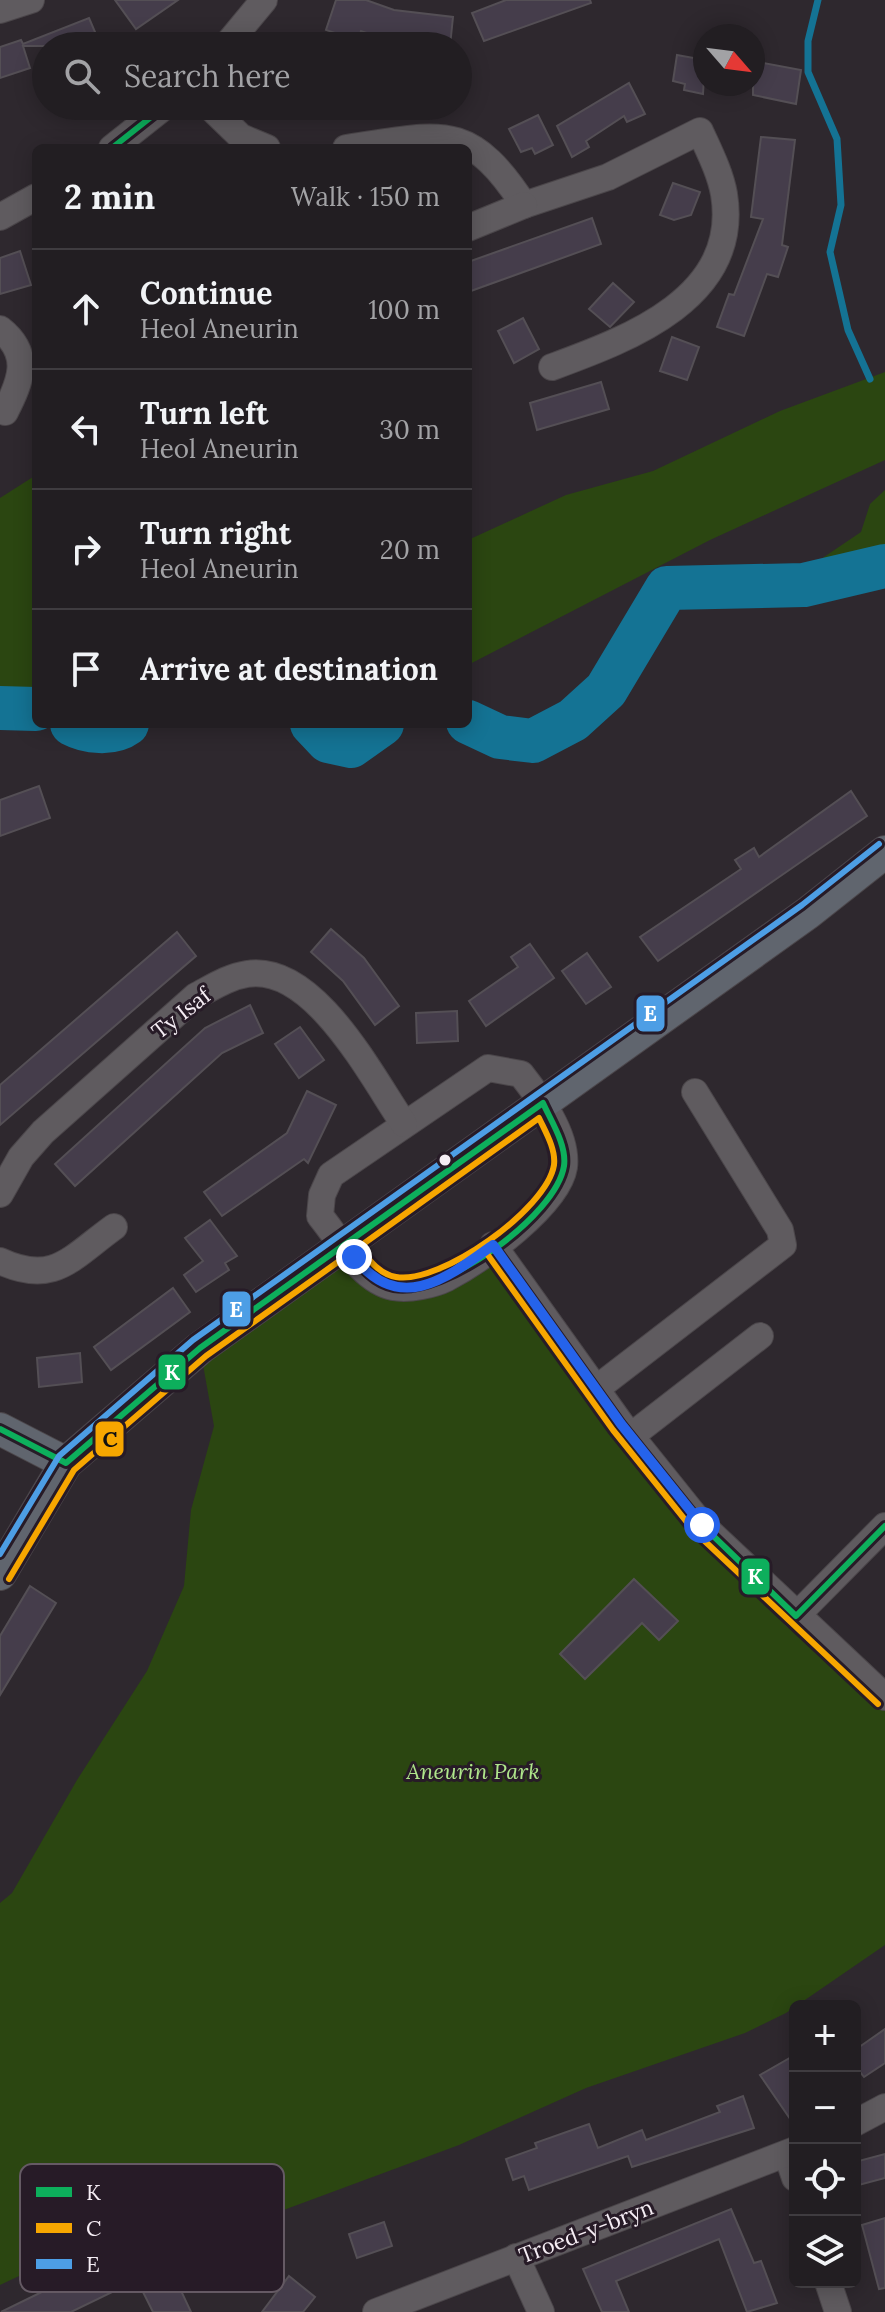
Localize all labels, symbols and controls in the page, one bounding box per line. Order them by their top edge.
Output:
north arrow [693,24,765,96]
search box [32,32,472,120]
icon: search [60,54,104,98]
text: Search here [124,57,291,95]
text: 2 min [64,175,155,218]
text: Walk · 150 m [291,180,440,213]
text: Continue [140,274,272,312]
icon: ahead [64,287,108,331]
text: 100 m [368,293,440,326]
text: Heol Aneurin [140,312,299,345]
text: Turn left [140,394,268,432]
icon: left [64,407,108,451]
text: 30 m [379,413,440,446]
text: Heol Aneurin [140,432,299,465]
text: Turn right [140,514,291,552]
icon: right [64,527,108,571]
text: 20 m [380,533,440,566]
text: Heol Aneurin [140,552,299,585]
icon: arrive [64,647,108,691]
text: Arrive at destination [140,650,438,688]
street label: Ty Isaf [146,980,217,1045]
line badge: E [635,994,666,1033]
text: E [643,999,657,1027]
unlabelled marker [437,1152,453,1168]
route end [336,1239,372,1275]
line badge: E [221,1290,252,1328]
text: E [229,1295,243,1323]
line badge: K [157,1353,187,1391]
text: K [164,1358,180,1386]
line badge: C [94,1420,125,1458]
text: C [102,1425,118,1453]
route start [684,1507,720,1543]
line badge: K [740,1557,771,1596]
text: K [747,1562,763,1590]
park label: Aneurin Park [405,1757,540,1785]
map controls [789,2000,861,2288]
button: + [789,2000,861,2072]
button: − [789,2072,861,2144]
button: locate [789,2144,861,2216]
legend [20,2164,284,2292]
text: K [86,2178,101,2206]
street label: Troed-y-bryn [515,2193,657,2269]
text: C [86,2214,101,2242]
button: layers [789,2216,861,2288]
text: E [86,2250,100,2278]

